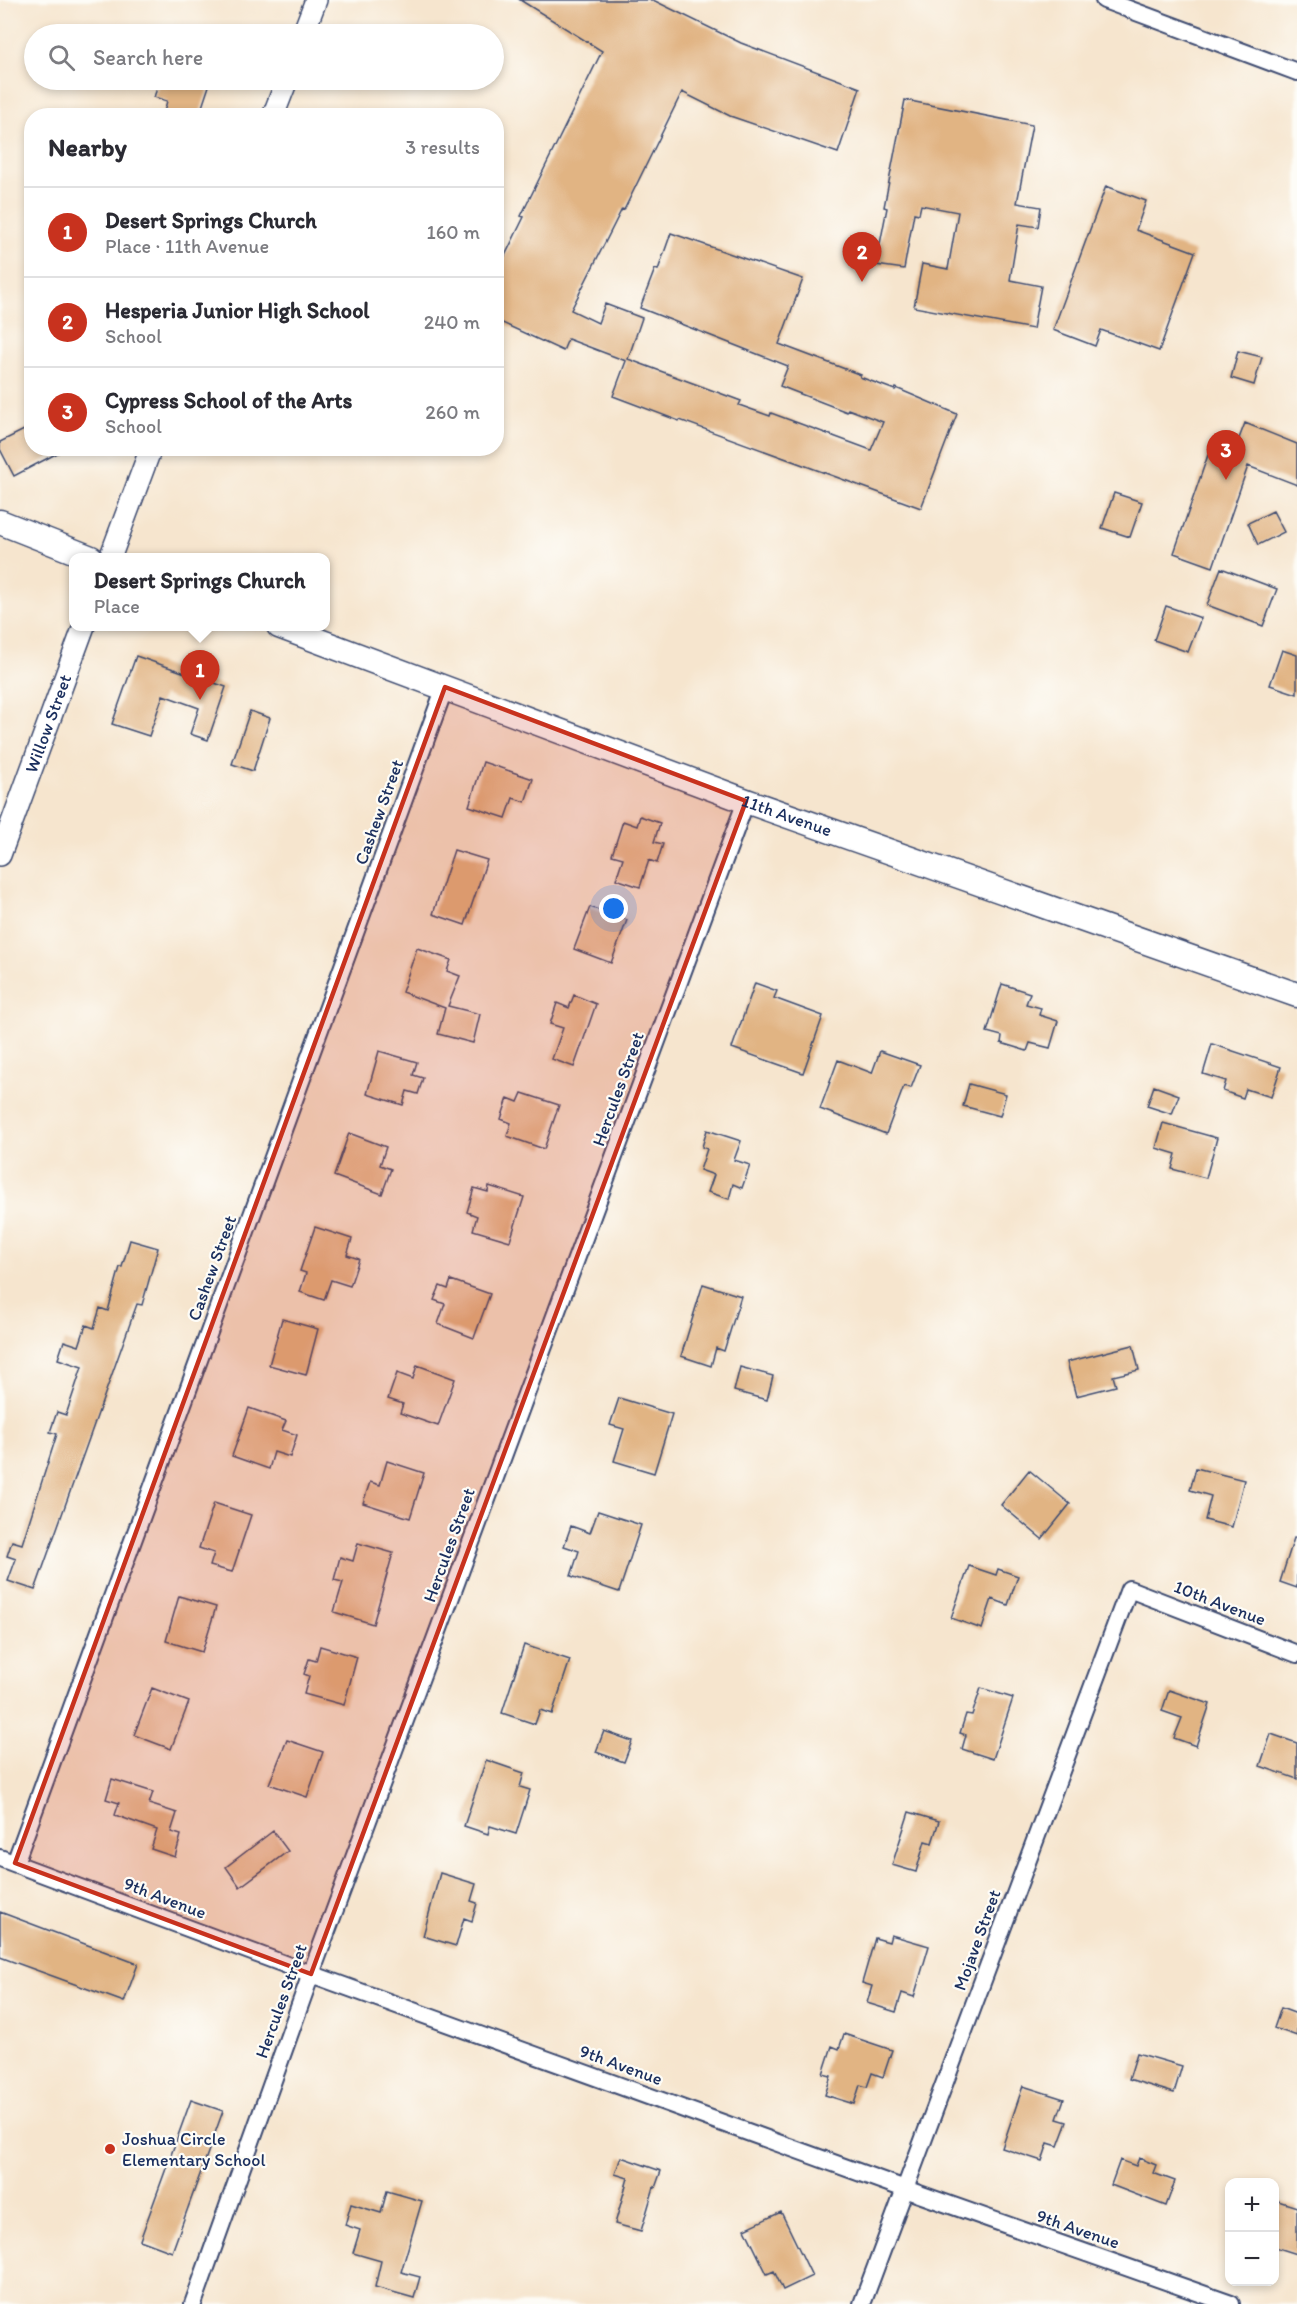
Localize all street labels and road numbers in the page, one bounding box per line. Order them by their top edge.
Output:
street label: Willow Street [20,671,76,776]
street label: Cashew Street [350,756,408,868]
street label: 11th Avenue [739,789,835,841]
street label: Hercules Street [587,1029,649,1149]
street label: Cashew Street [183,1212,241,1324]
street label: Hercules Street [418,1485,480,1605]
street label: 10th Avenue [1171,1575,1269,1631]
street label: 9th Avenue [121,1872,209,1924]
street label: Mojave Street [949,1886,1005,1993]
street label: Hercules Street [250,1941,312,2061]
street label: 9th Avenue [577,2040,665,2090]
street label: 9th Avenue [1034,2205,1122,2253]

